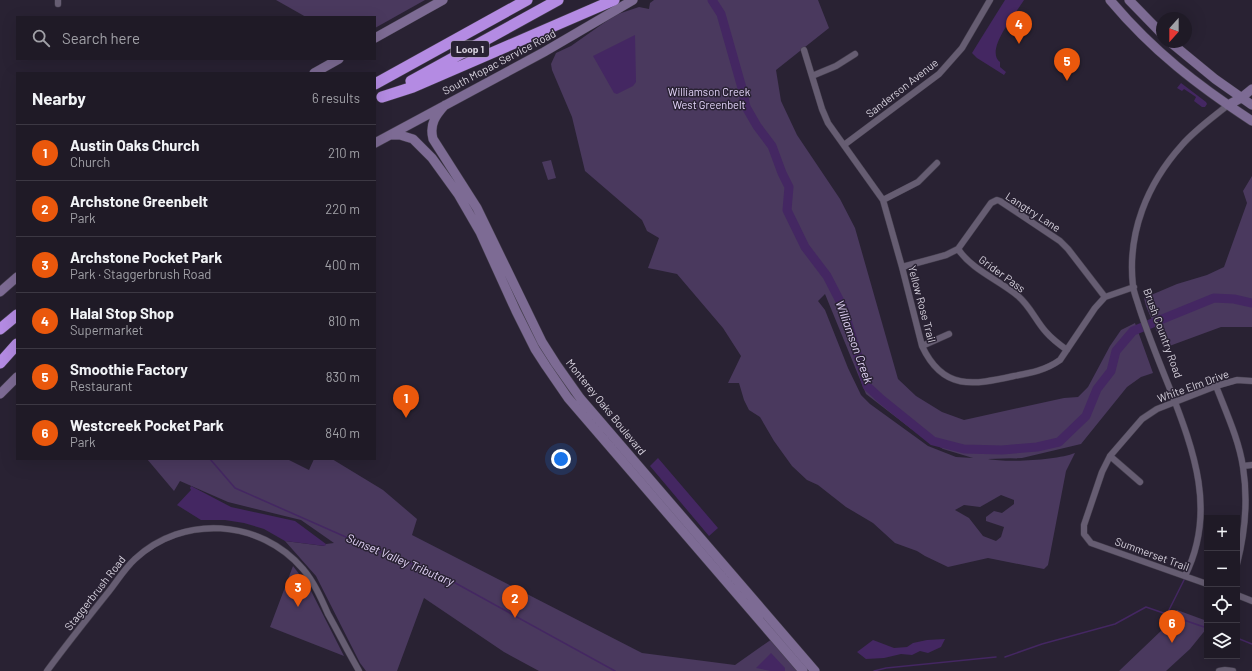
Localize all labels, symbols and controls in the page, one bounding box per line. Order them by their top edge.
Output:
pin: 4 [1006,11,1032,44]
north arrow [1156,12,1192,48]
search box [16,16,376,60]
street label: South Mopac Service Road [440,26,558,97]
icon: search [30,27,52,49]
text: Search here [62,29,140,47]
road number: Loop 1 [451,41,489,57]
pin: 5 [1054,48,1080,81]
street label: Sanderson Avenue [863,55,941,120]
park label: Williamson Creek West Greenbelt [668,85,751,111]
text: Nearby [32,88,86,108]
text: 6 results [312,90,360,106]
text: Austin Oaks Church [70,136,199,154]
text: 1 [43,145,47,161]
text: 210 m [328,145,360,161]
text: Church [70,154,110,170]
street label: Langtry Lane [1003,189,1063,234]
text: Archstone Greenbelt [70,192,208,210]
text: 2 [41,201,49,217]
text: 220 m [325,201,360,217]
text: Park [70,210,96,226]
text: Archstone Pocket Park [70,248,222,266]
street label: Grider Pass [977,252,1028,295]
text: 3 [41,257,49,273]
text: 400 m [325,257,360,273]
street label: Yellow Rose Trail [906,264,939,344]
text: Park · Staggerbrush Road [70,266,211,282]
street label: Brush Country Road [1141,286,1186,380]
water label: Williamson Creek [833,298,877,385]
text: Halal Stop Shop [70,304,174,322]
text: 4 [41,313,49,329]
text: 810 m [328,313,360,329]
text: Supermarket [70,322,143,338]
street label: Monterey Oaks Boulevard [564,356,649,457]
text: Smoothie Factory [70,360,188,378]
street label: White Elm Drive [1155,367,1231,405]
text: 5 [41,369,49,385]
text: 830 m [326,369,360,385]
text: Restaurant [70,378,132,394]
pin: 1 [393,385,419,418]
text: Westcreek Pocket Park [70,416,224,434]
text: 6 [42,425,48,441]
text: 840 m [325,425,360,441]
text: Park [70,434,96,450]
your location [551,449,571,469]
map controls [1204,515,1240,659]
button: + [1204,515,1240,551]
water label: Sunset Valley Tributary [344,530,457,588]
street label: Summerset Trail [1113,534,1191,573]
button: − [1204,551,1240,587]
street label: Staggerbrush Road [61,553,128,633]
pin: 3 [285,574,311,607]
pin: 2 [502,585,528,618]
button: locate [1204,587,1240,623]
pin: 6 [1159,610,1185,643]
button: layers [1204,623,1240,659]

